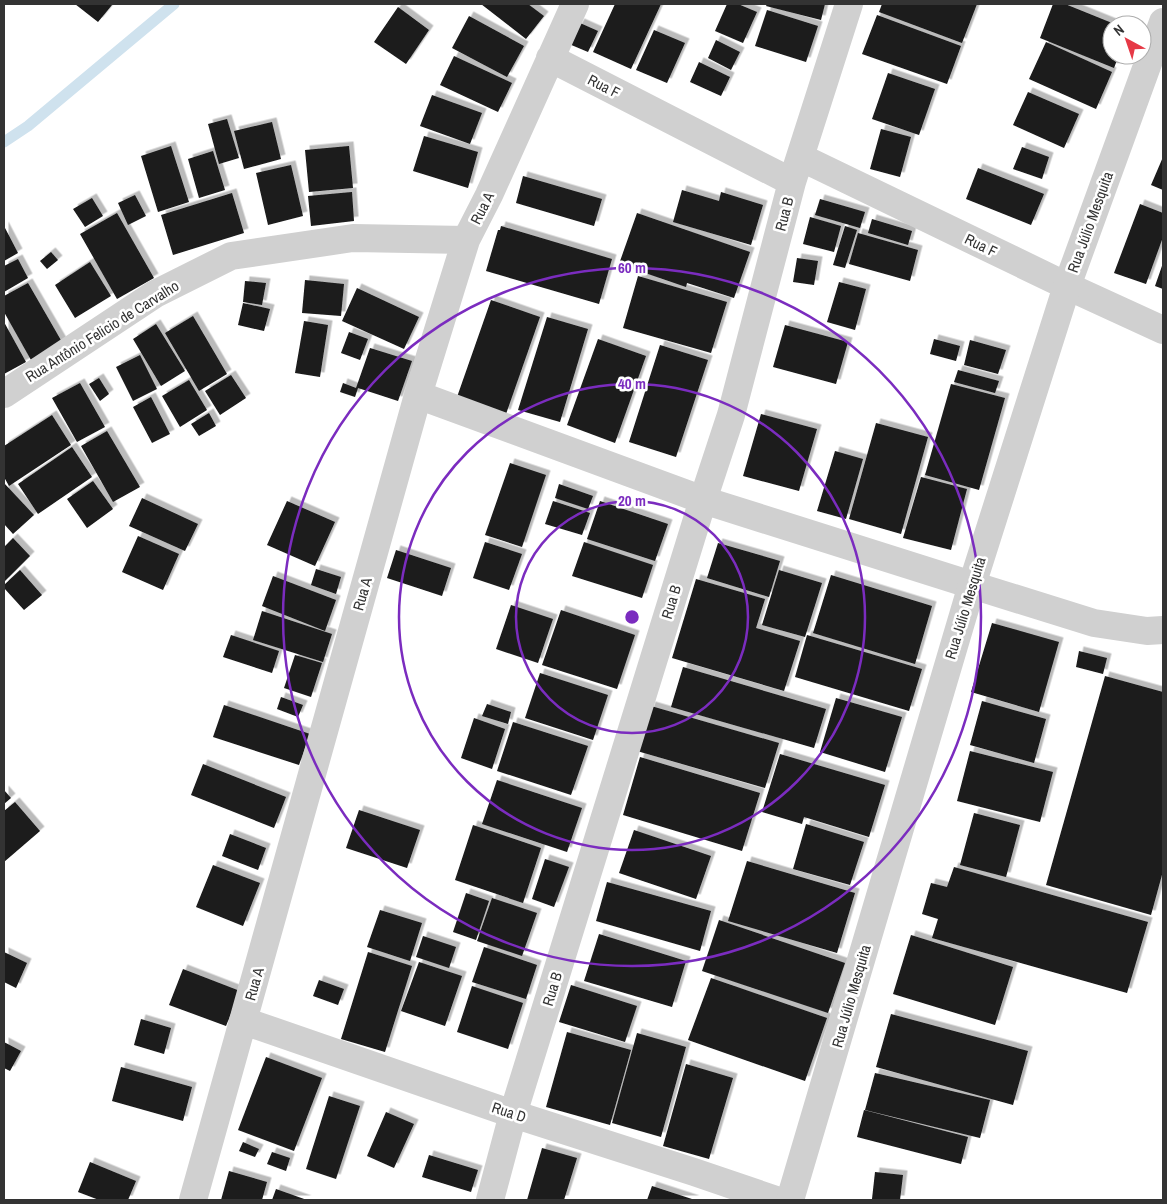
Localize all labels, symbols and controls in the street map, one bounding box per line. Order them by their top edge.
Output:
north arrow [1102,15,1152,65]
text: N [1110,20,1128,40]
street label: Rua F [584,69,624,103]
street label: Rua Júlio Mesquita [1062,168,1118,275]
street label: Rua A [465,188,499,228]
street label: Rua B [769,195,799,233]
street label: Rua F [961,228,1001,262]
text: 60 m [618,257,646,278]
street label: Rua Antônio Felicio de Carvalho [21,275,183,387]
text: 40 m [618,373,646,394]
text: 20 m [618,490,646,511]
street label: Rua Júlio Mesquita [939,554,991,662]
street label: Rua A [347,574,377,613]
street label: Rua B [656,583,686,621]
centre of rings [623,608,641,626]
street label: Rua Júlio Mesquita [826,942,876,1050]
street label: Rua A [239,964,269,1003]
street label: Rua B [537,970,567,1008]
street label: Rua D [489,1097,529,1127]

